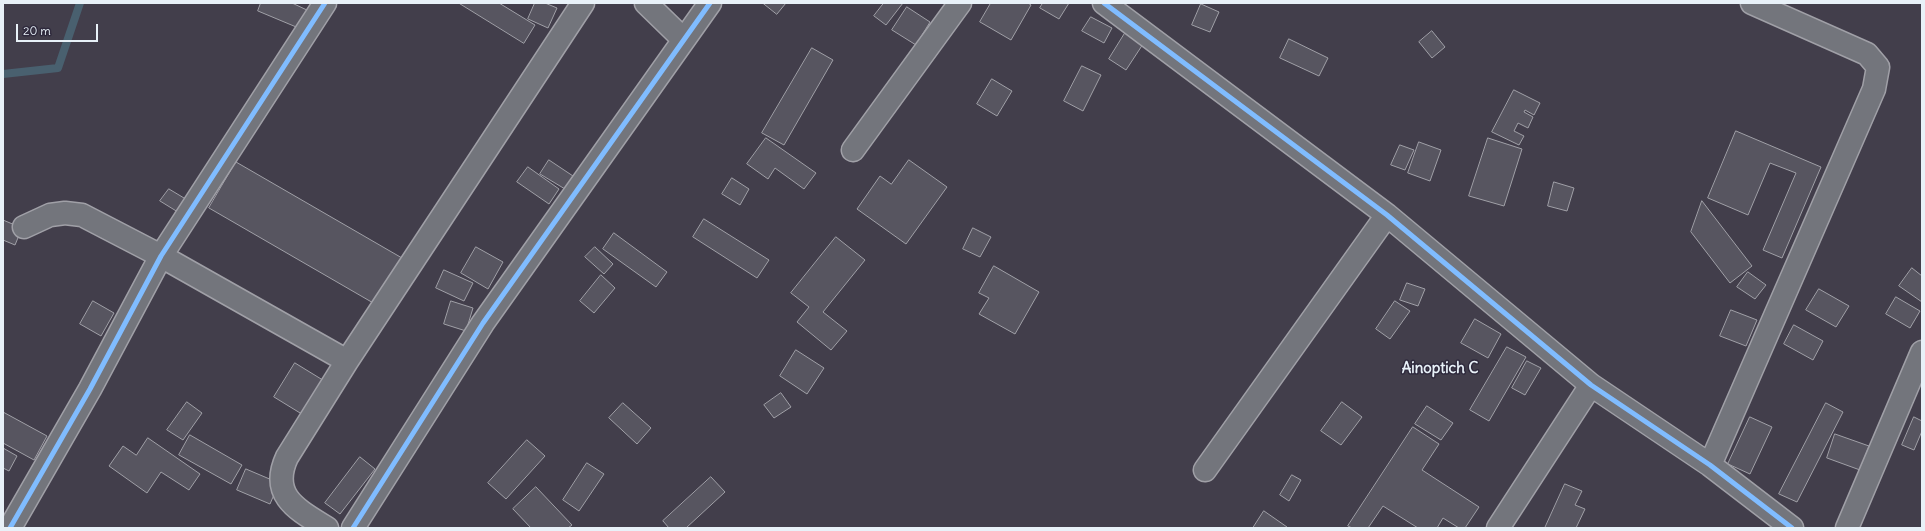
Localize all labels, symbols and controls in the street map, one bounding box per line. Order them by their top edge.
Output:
scale bar [18,16,100,42]
text: 20 m [23,23,51,38]
district label: Ainoptich C [1402,360,1478,378]

